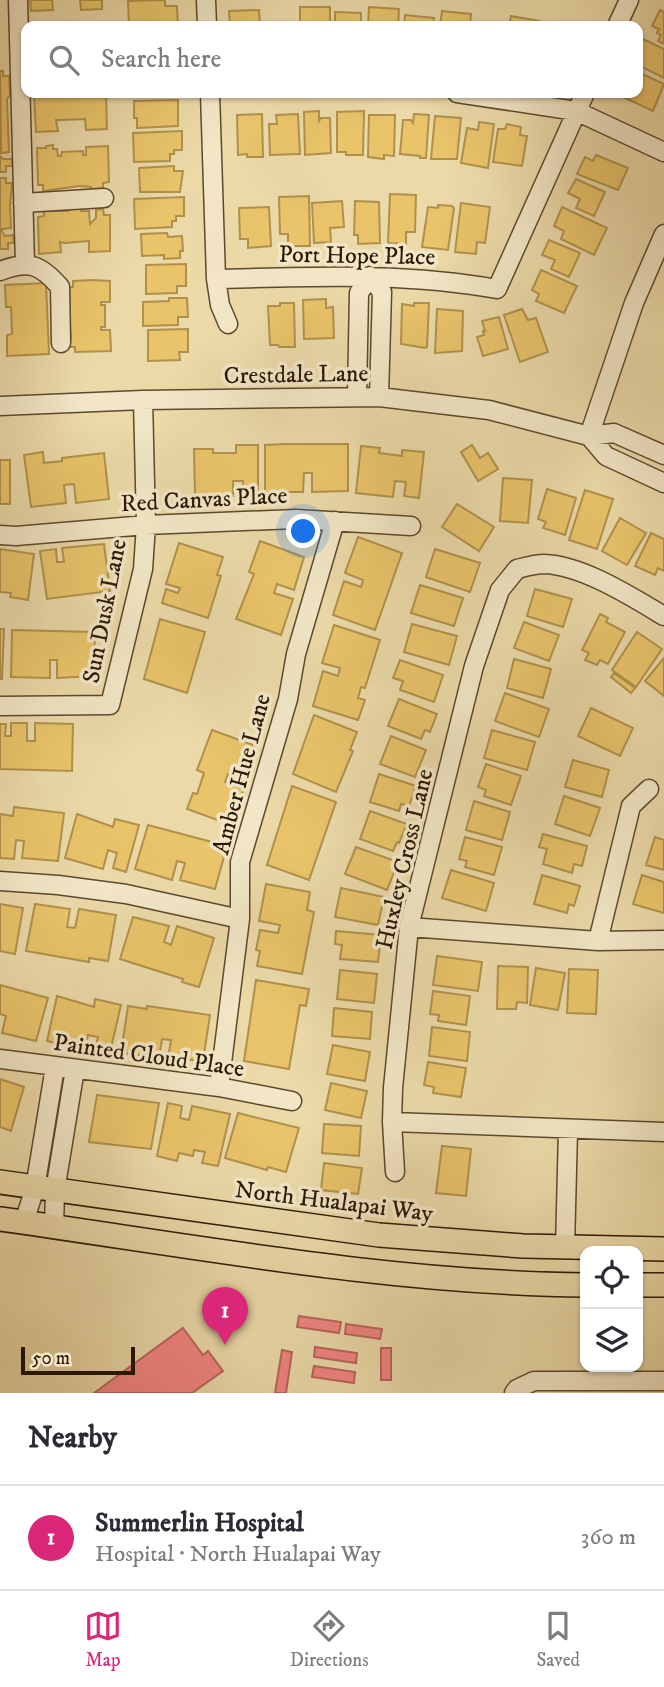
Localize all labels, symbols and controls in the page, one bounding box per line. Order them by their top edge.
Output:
search box [21,21,643,98]
icon: search [45,41,83,79]
text: Search here [101,43,221,76]
street label: Port Hope Place [278,240,436,272]
street label: Crestdale Lane [223,359,369,391]
street label: Red Canvas Place [120,481,288,519]
your location [286,514,320,548]
street label: Sun Dusk Lane [76,536,134,686]
street label: Amber Hue Lane [206,691,278,858]
street label: Huxley Cross Lane [370,766,440,952]
street label: Painted Cloud Place [51,1028,246,1084]
street label: North Hualapai Way [233,1175,435,1229]
map controls [580,1246,643,1372]
button: locate [580,1246,643,1309]
pin: 1 [202,1287,248,1345]
button: layers [580,1309,643,1372]
scale bar [21,1344,135,1376]
text: 50 m [32,1347,70,1370]
text: Nearby [28,1420,117,1457]
text: Summerlin Hospital [95,1507,304,1540]
text: 1 [47,1523,55,1552]
text: 360 m [581,1523,636,1552]
text: Hospital · North Hualapai Way [95,1540,381,1569]
tab: Map [84,1607,122,1672]
tab: Directions [290,1607,369,1672]
tab: Saved [536,1607,580,1672]

